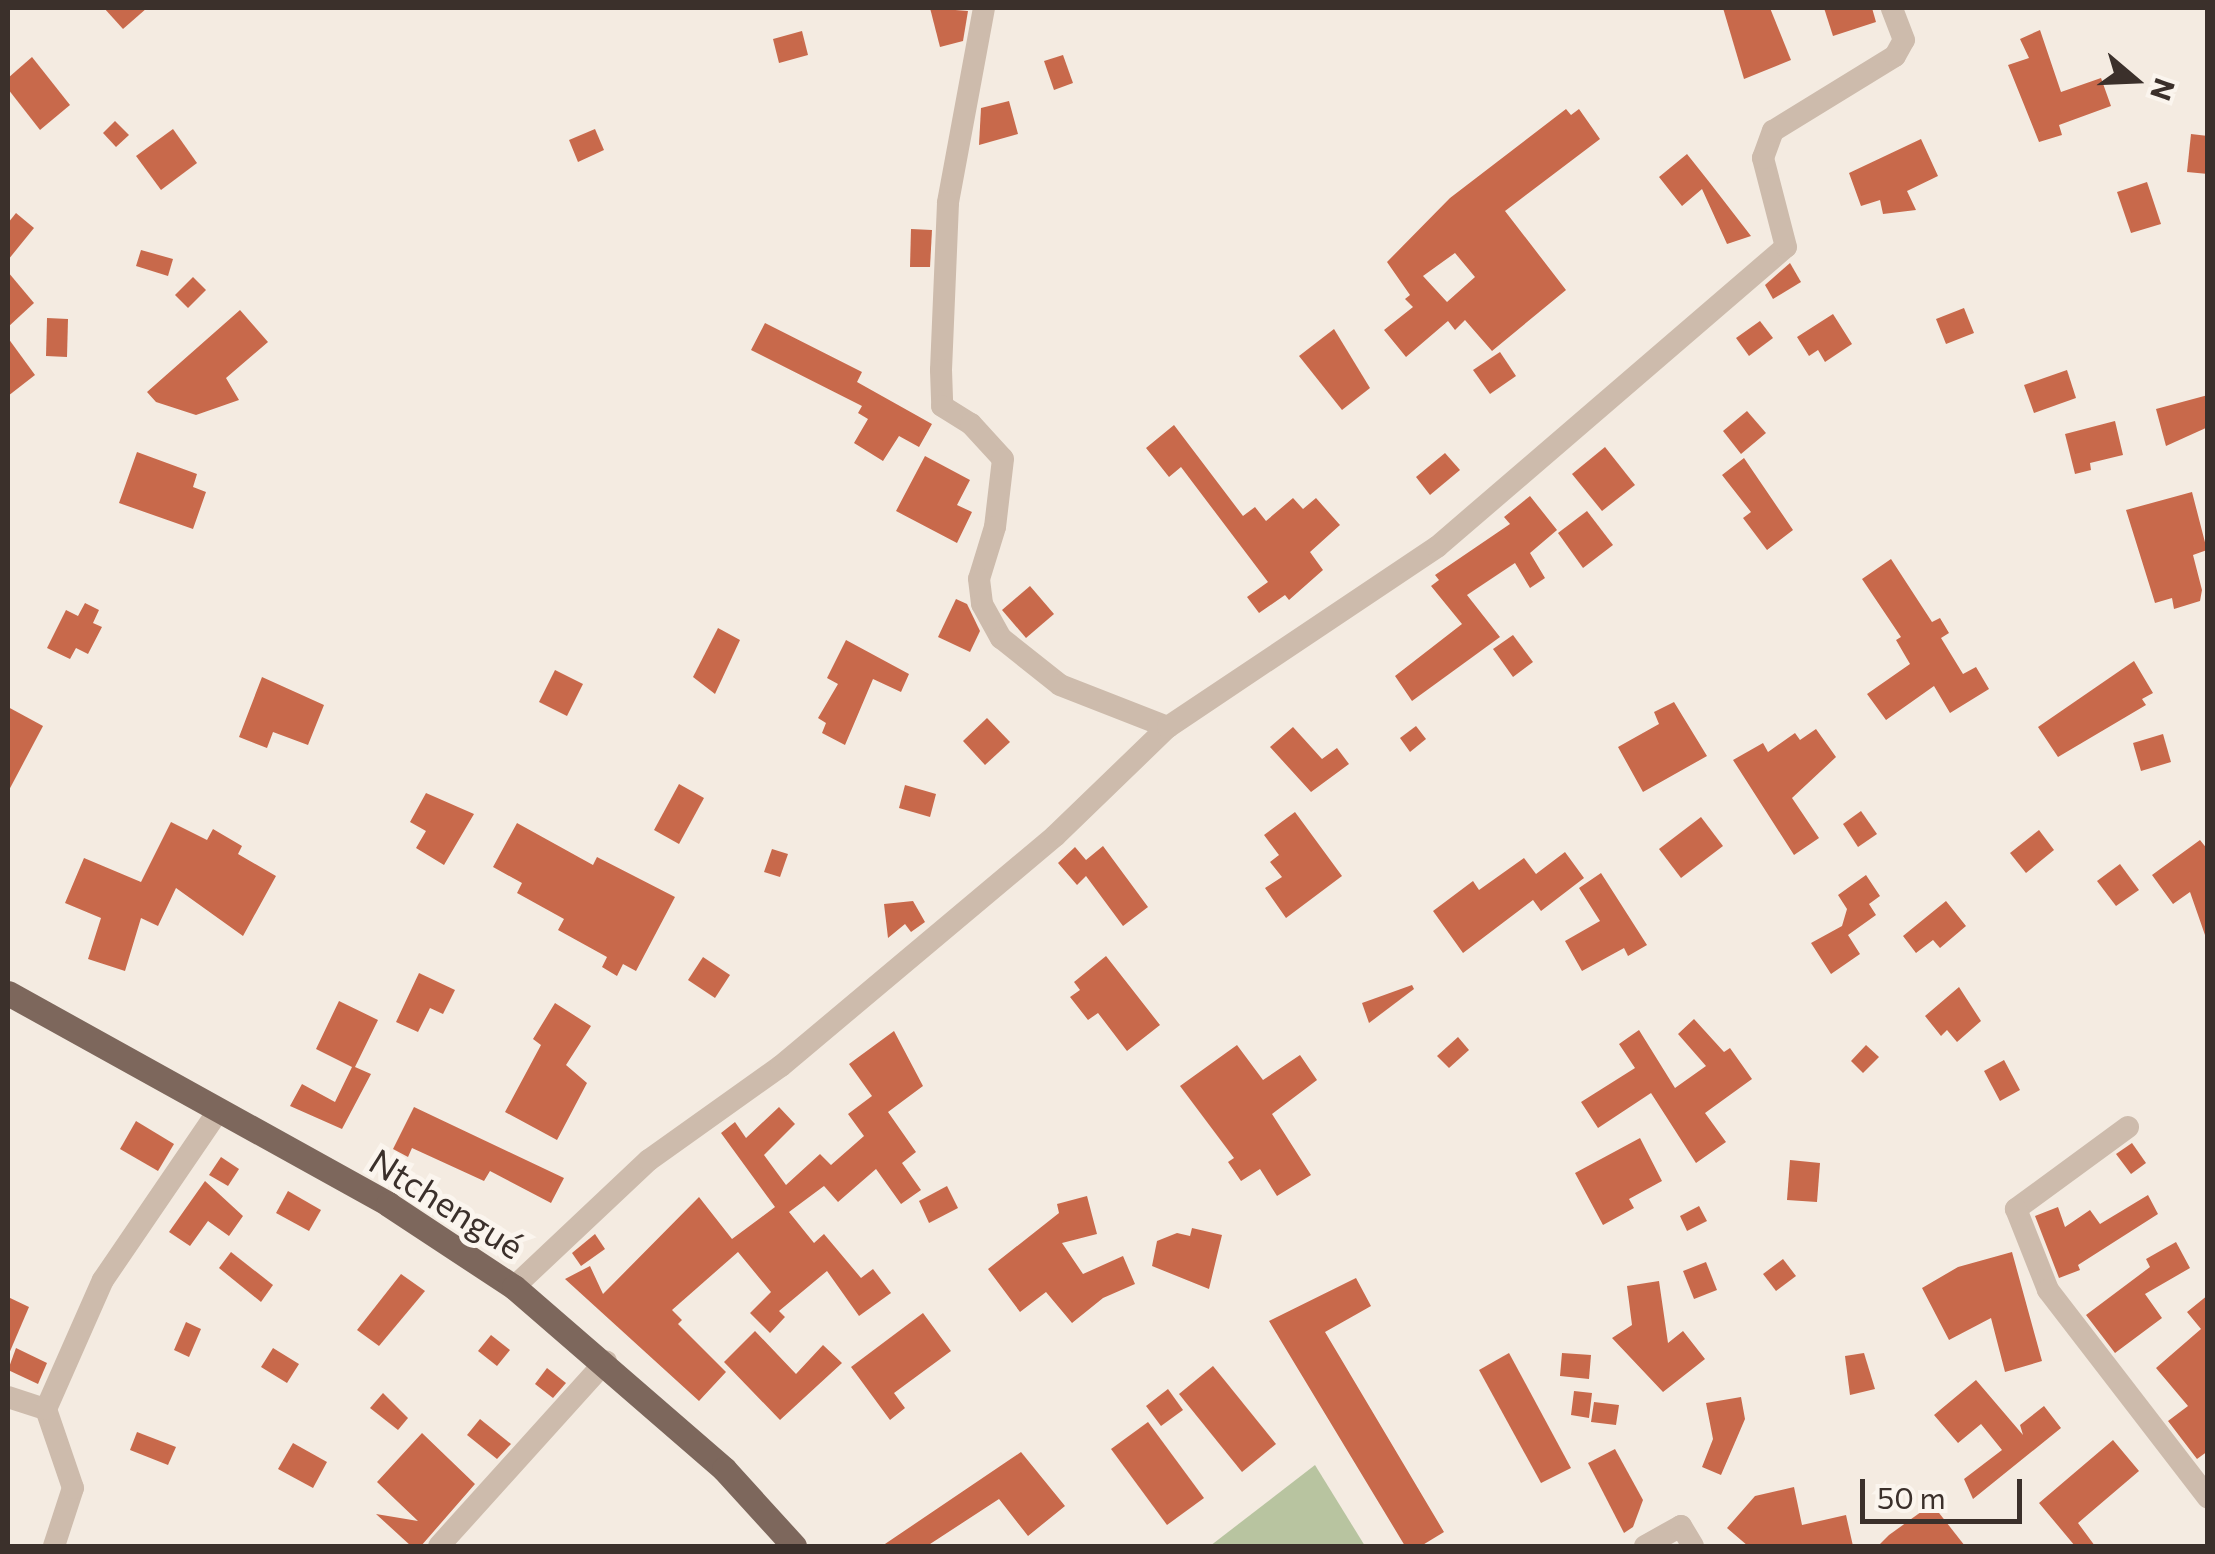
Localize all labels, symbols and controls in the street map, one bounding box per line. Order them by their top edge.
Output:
north arrow [2085,30,2185,130]
text: N [2144,74,2183,105]
street label: Ntchengué [362,1139,532,1267]
scale bar [1865,1459,2028,1521]
text: 50 m [1877,1478,1946,1515]

